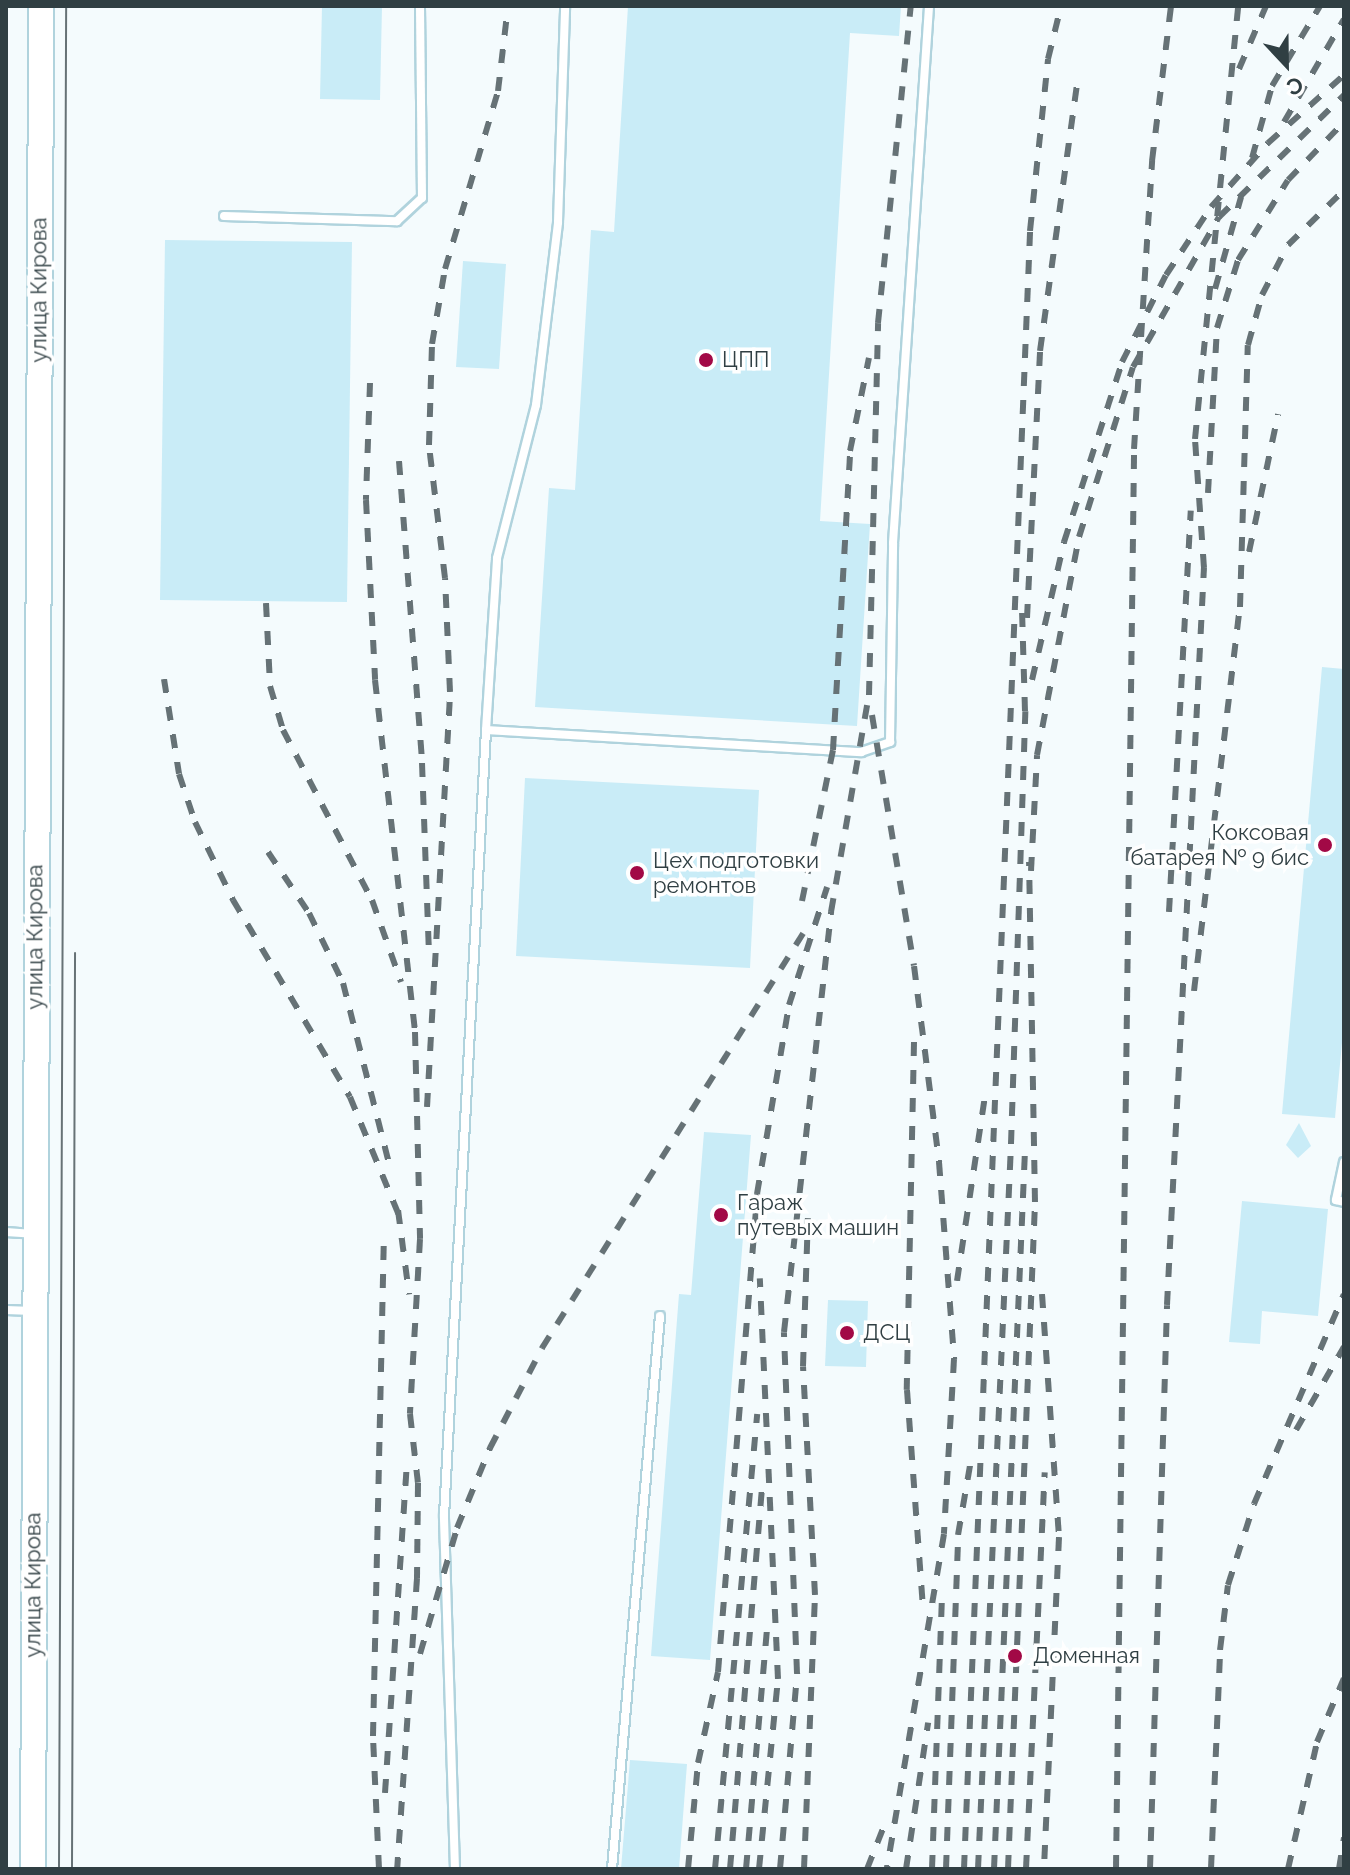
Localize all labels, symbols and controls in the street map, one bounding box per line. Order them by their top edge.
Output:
north arrow [1246,24,1326,104]
text: С [1283,71,1307,101]
street label: улица Кирова [26,217,52,363]
place label: ЦПП [722,347,770,373]
marker: ЦПП [697,351,715,369]
place label: Коксовая батарея № 9 бис [1130,819,1309,870]
marker: Коксовая батарея № 9 бис [1316,836,1334,854]
place label: Цех подготовки ремонтов [653,847,819,898]
street label: улица Кирова [22,864,48,1010]
marker: Цех подготовки ремонтов [628,864,646,882]
place label: Гараж путевых машин [737,1189,899,1240]
marker: Гараж путевых машин [712,1206,730,1224]
place label: ДСЦ [863,1320,911,1346]
marker: ДСЦ [838,1324,856,1342]
street label: улица Кирова [20,1512,46,1658]
place label: Доменная [1033,1643,1140,1669]
marker: Доменная [1004,1645,1026,1667]

